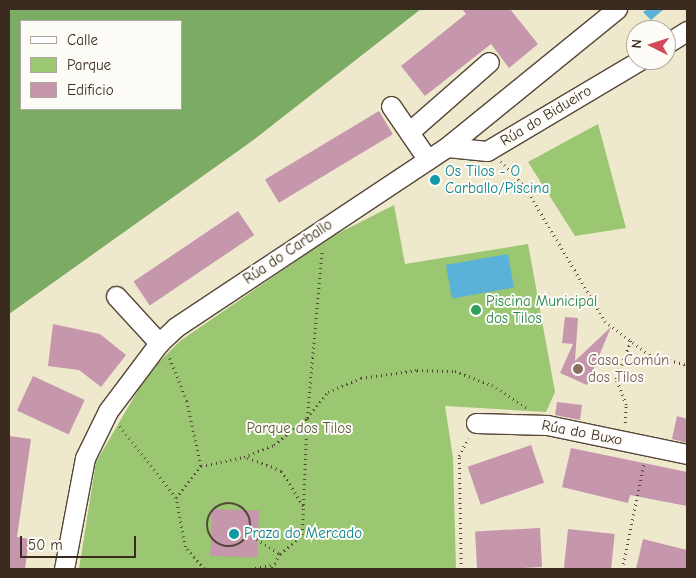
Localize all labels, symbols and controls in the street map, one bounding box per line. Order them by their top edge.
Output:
legend [20,20,182,110]
north arrow [626,20,676,70]
text: Calle [67,31,98,49]
text: N [628,38,645,49]
text: Parque [67,56,111,74]
text: Edificio [67,81,114,99]
street label: Rúa do Bidueiro [497,82,595,150]
place label: Os Tilos - O Carballo/Piscina [445,162,549,197]
marker: Os Tilos - O Carballo/Piscina [429,174,441,186]
street label: Rúa do Carballo [240,216,336,288]
place label: Piscina Municipal dos Tilos [486,292,597,327]
marker: Piscina Municipal dos Tilos [470,304,482,316]
place label: Casa Común dos Tilos [588,351,669,386]
marker: Casa Común dos Tilos [572,363,584,375]
street label: Rúa do Buxo [540,416,624,450]
park label: Parque dos Tilos [247,420,351,438]
place label: Praza do Mercado [244,525,362,543]
scale bar [22,526,139,558]
marker: Praza do Mercado [228,528,240,540]
text: 50 m [28,536,63,554]

